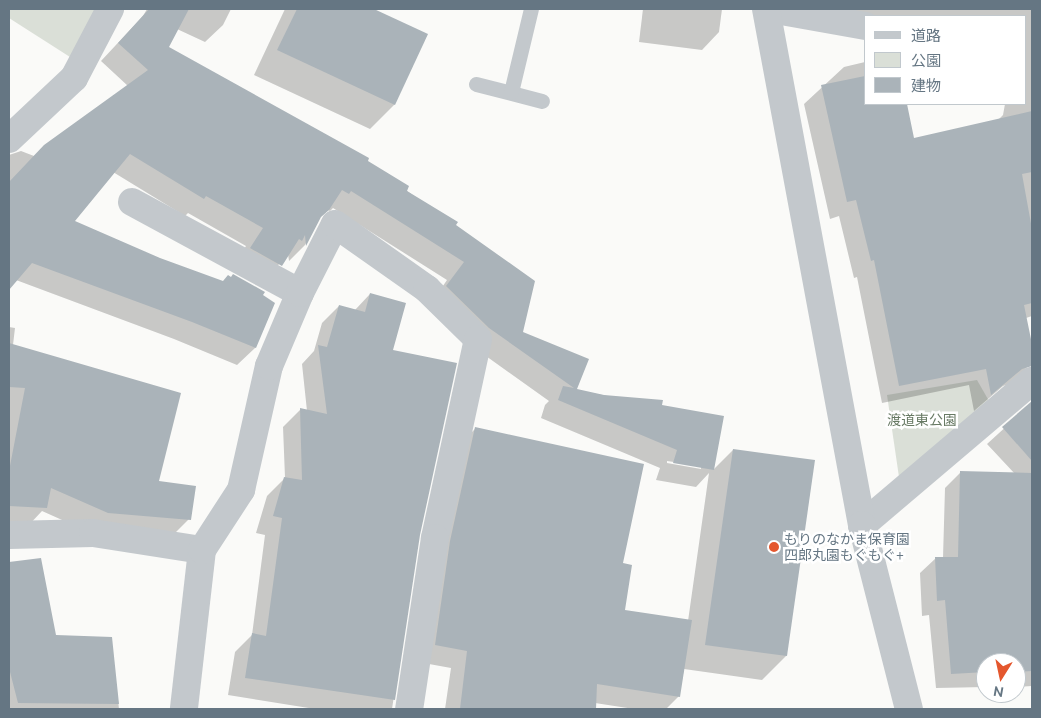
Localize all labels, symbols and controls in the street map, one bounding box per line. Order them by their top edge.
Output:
legend [864,15,1026,105]
text: 道路 [911,27,941,44]
text: 公園 [911,52,941,69]
text: 建物 [911,77,941,94]
park label: 渡道東公園 [887,412,957,428]
place label: もりのなかま保育園 四郎丸園もぐもぐ+ [784,531,910,564]
marker: もりのなかま保育園 四郎丸園もぐもぐ+ [768,541,780,553]
north arrow [976,653,1026,703]
text: N [992,683,1005,701]

